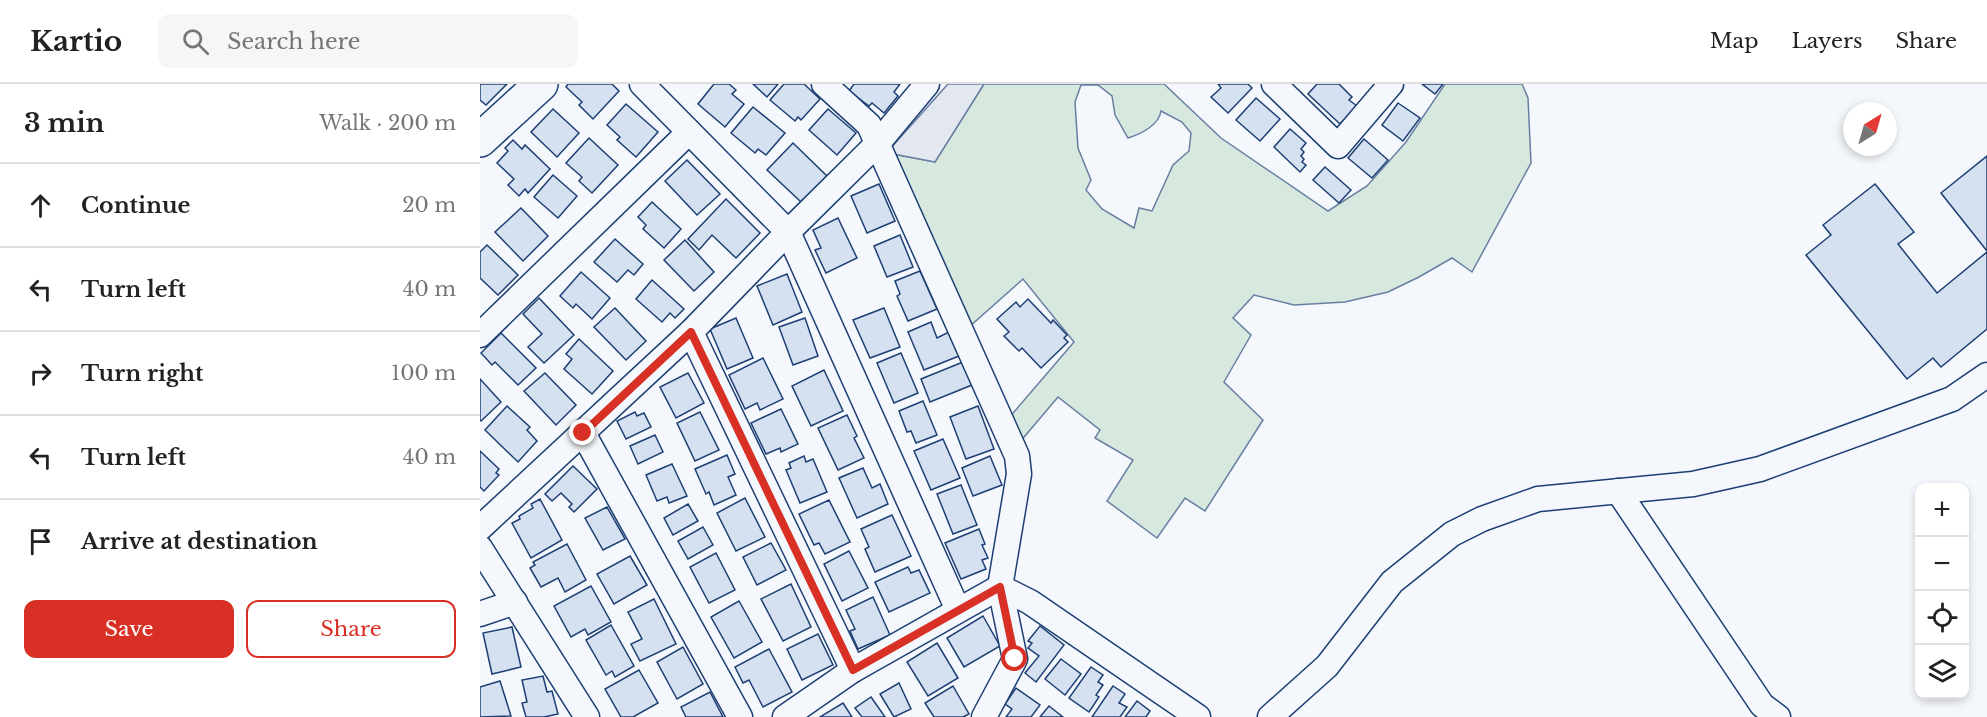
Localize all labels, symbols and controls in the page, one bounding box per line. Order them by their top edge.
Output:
search box [158,14,578,68]
text: Kartio [30,24,122,59]
icon: search [179,25,212,58]
text: Search here [227,28,360,55]
text: Map [1710,28,1759,54]
text: Layers [1792,28,1863,54]
text: Share [1896,28,1957,54]
north arrow [1843,102,1897,156]
text: 3 min [24,107,105,139]
text: Walk · 200 m [319,111,456,135]
icon: ahead [24,189,57,222]
text: Continue [81,192,190,219]
text: 20 m [402,193,456,217]
icon: left [24,273,57,306]
text: Turn left [81,276,186,303]
text: 40 m [403,277,456,301]
icon: right [24,357,57,390]
text: Turn right [81,360,203,387]
text: 100 m [391,361,456,385]
route end [569,419,595,445]
icon: left [24,441,57,474]
text: Turn left [81,444,186,471]
text: 40 m [403,445,456,469]
map controls [1915,483,1969,699]
button: + [1915,483,1969,537]
icon: arrive [24,525,57,558]
text: Arrive at destination [81,528,318,555]
button: − [1915,537,1969,591]
button: locate [1915,591,1969,645]
button: Save [24,600,234,658]
button: Share [246,600,456,658]
route start [1001,645,1027,671]
button: layers [1915,645,1969,699]

